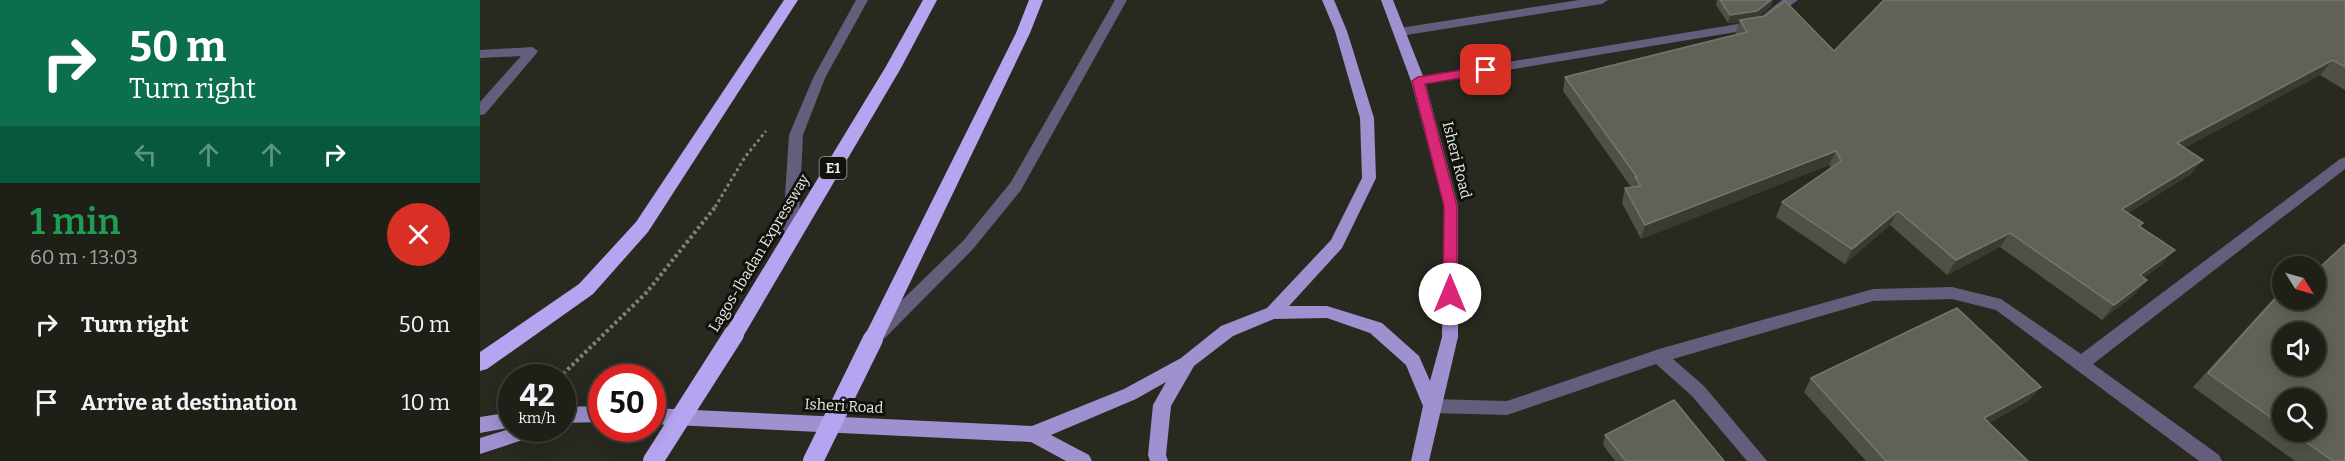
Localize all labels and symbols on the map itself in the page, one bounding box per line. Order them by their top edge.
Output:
pin [1460,44,1511,95]
street label: Isheri Road [1439,120,1475,201]
road number: E1 [820,157,846,179]
street label: Lagos-Ibadan Expressway [705,171,813,335]
north arrow [2272,256,2326,310]
position arrow [1418,262,1482,326]
speed limit sign: 50 [588,364,666,442]
street label: Isheri Road [804,395,884,417]

